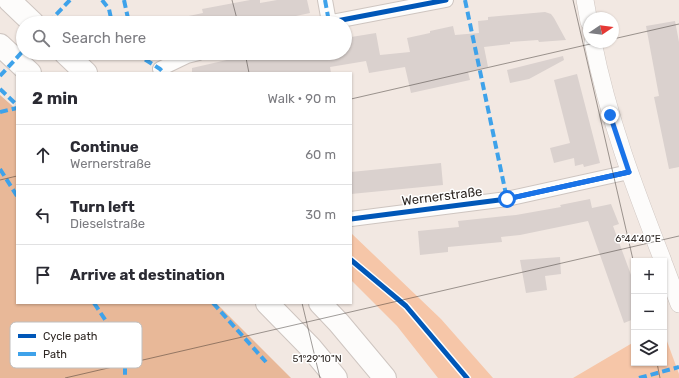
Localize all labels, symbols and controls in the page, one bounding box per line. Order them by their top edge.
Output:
north arrow [583,12,619,48]
search box [16,16,352,60]
icon: search [30,27,52,49]
text: Search here [62,29,146,47]
text: 2 min [32,88,78,108]
text: Walk · 90 m [268,91,336,106]
route end [601,106,619,124]
text: Continue [70,138,139,156]
icon: ahead [32,144,54,166]
text: 60 m [305,147,336,162]
text: Wernerstraße [70,156,151,171]
street label: Wernerstraße [401,184,483,208]
route start [498,190,516,208]
text: Turn left [70,198,135,216]
icon: left [32,204,54,226]
text: 30 m [305,207,336,222]
text: Dieselstraße [70,216,145,231]
text: 6°44'40"E [615,233,661,245]
map controls [631,258,667,366]
button: + [631,258,667,294]
icon: arrive [32,264,54,286]
text: Arrive at destination [70,266,225,284]
button: − [631,294,667,330]
legend [10,322,142,368]
text: Cycle path [43,330,97,343]
button: layers [631,330,667,366]
text: Path [43,348,67,361]
text: 51°29'10"N [292,353,342,365]

